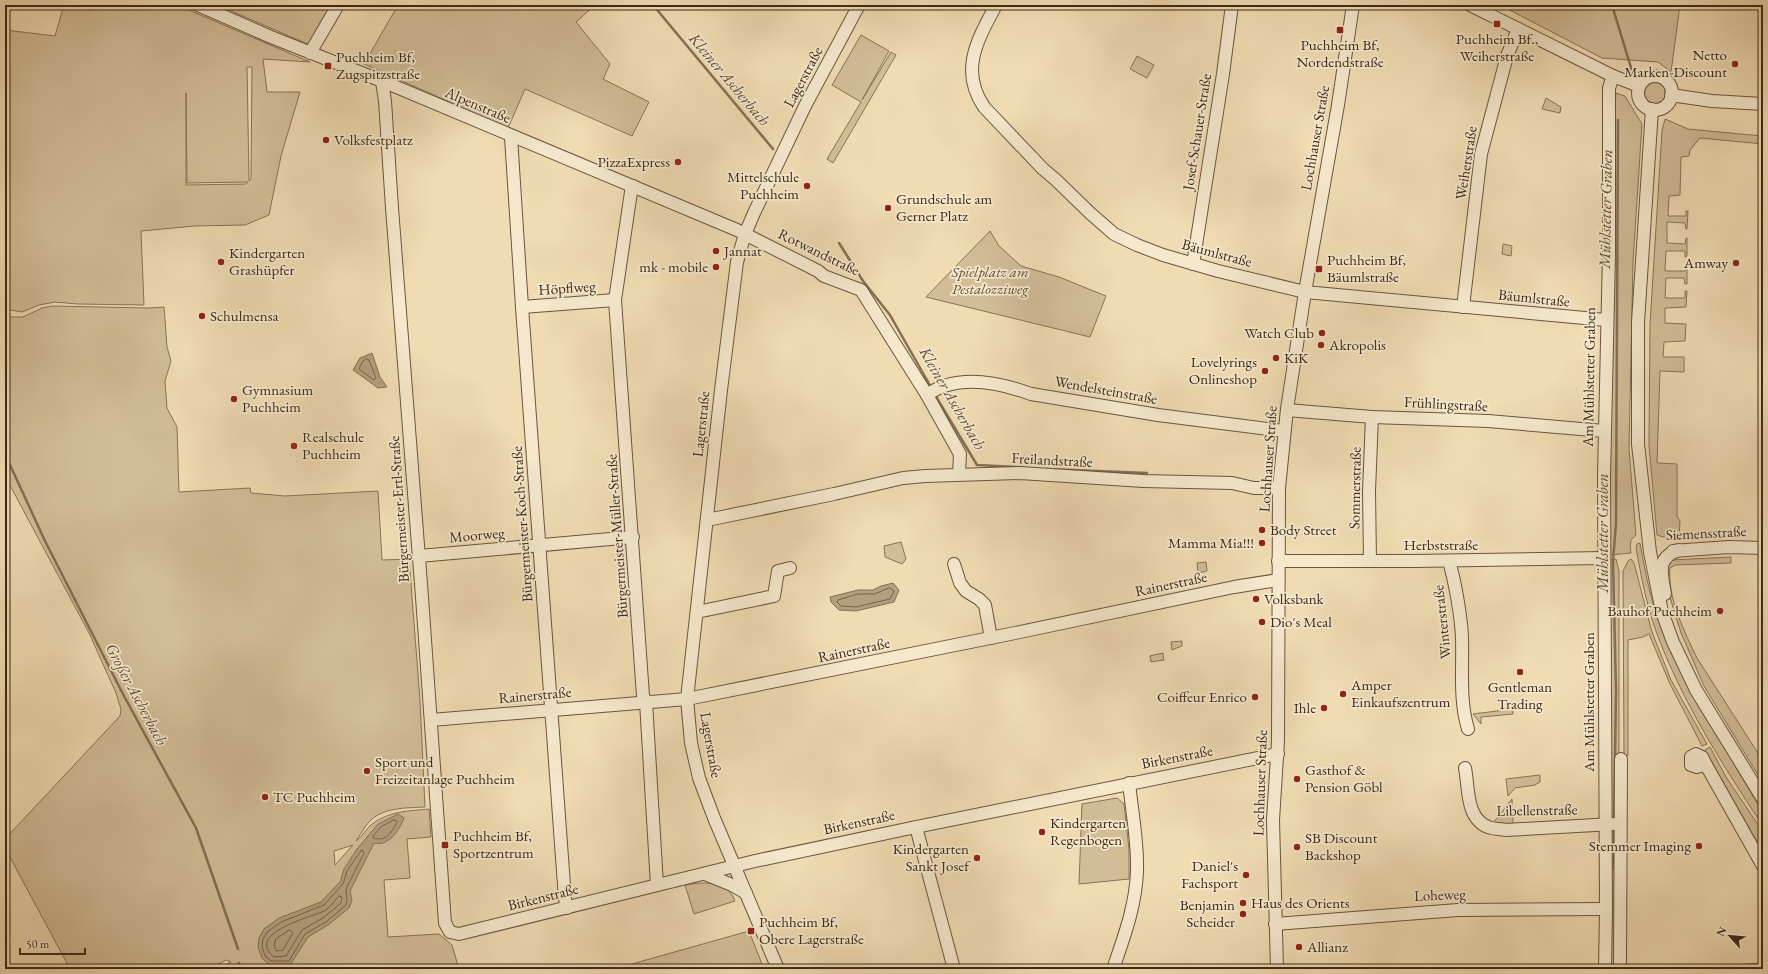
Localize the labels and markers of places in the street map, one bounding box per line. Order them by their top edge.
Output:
marker: Puchheim Bf., Weiherstraße [1492,19,1502,29]
marker: Puchheim Bf, Nordendstraße [1335,25,1345,35]
place label: Puchheim Bf., Weiherstraße [1456,29,1538,65]
place label: Puchheim Bf, Nordendstraße [1296,35,1384,71]
place label: Netto Marken-Discount [1624,45,1727,81]
place label: Puchheim Bf, Zugspitzstraße [336,47,420,83]
marker: Netto Marken-Discount [1730,59,1740,69]
marker: Puchheim Bf, Zugspitzstraße [323,61,333,71]
place label: Volksfestplatz [334,130,413,149]
marker: Volksfestplatz [321,135,331,145]
place label: PizzaExpress [598,152,670,171]
marker: PizzaExpress [673,157,683,167]
place label: Mittelschule Puchheim [727,167,799,203]
marker: Mittelschule Puchheim [802,181,812,191]
place label: Grundschule am Gerner Platz [896,189,992,225]
marker: Grundschule am Gerner Platz [883,203,893,213]
place label: Jannat [722,241,762,260]
place label: Kindergarten Grashüpfer [229,243,305,279]
marker: Jannat [711,246,721,256]
place label: Puchheim Bf, Bäumlstraße [1327,250,1406,286]
place label: Amway [1683,253,1728,272]
marker: Kindergarten Grashüpfer [216,257,226,267]
place label: mk - mobile [639,257,708,276]
marker: Amway [1731,258,1741,268]
marker: mk - mobile [711,262,721,272]
marker: Puchheim Bf, Bäumlstraße [1314,264,1324,274]
place label: Schulmensa [210,306,279,325]
marker: Schulmensa [197,311,207,321]
place label: Watch Club [1244,323,1314,342]
marker: Watch Club [1317,328,1327,338]
place label: Akropolis [1328,335,1386,354]
marker: Akropolis [1316,340,1326,350]
place label: KiK [1284,348,1309,367]
place label: Lovelyrings Onlineshop [1189,352,1257,388]
marker: KiK [1271,353,1281,363]
marker: Lovelyrings Onlineshop [1260,366,1270,376]
place label: Gymnasium Puchheim [242,380,314,416]
marker: Gymnasium Puchheim [229,394,239,404]
place label: Realschule Puchheim [302,427,364,463]
marker: Realschule Puchheim [289,441,299,451]
place label: Body Street [1270,520,1337,539]
marker: Body Street [1257,525,1267,535]
place label: Mamma Mia!!! [1168,533,1254,552]
marker: Mamma Mia!!! [1257,538,1267,548]
place label: Volksbank [1264,589,1325,608]
marker: Volksbank [1251,594,1261,604]
place label: Bauhof Puchheim [1607,601,1712,620]
marker: Bauhof Puchheim [1715,606,1725,616]
place label: Dio's Meal [1270,612,1332,631]
marker: Dio's Meal [1257,617,1267,627]
marker: Gentleman Trading [1515,667,1525,677]
place label: Amper Einkaufszentrum [1350,675,1451,711]
place label: Gentleman Trading [1488,677,1552,713]
place label: Coiffeur Enrico [1157,687,1247,706]
marker: Amper Einkaufszentrum [1338,689,1348,699]
marker: Coiffeur Enrico [1250,692,1260,702]
place label: Ihle [1294,698,1316,717]
marker: Ihle [1319,703,1329,713]
place label: Sport und Freizeitanlage Puchheim [375,752,515,788]
place label: Gasthof & Pension Göbl [1305,760,1383,796]
marker: Sport und Freizeitanlage Puchheim [362,766,372,776]
marker: Gasthof & Pension Göbl [1292,774,1302,784]
place label: TC Puchheim [273,787,356,806]
marker: TC Puchheim [260,792,270,802]
place label: Kindergarten Regenbogen [1050,813,1126,849]
place label: Puchheim Bf, Sportzentrum [453,826,534,862]
marker: Kindergarten Regenbogen [1037,827,1047,837]
place label: SB Discount Backshop [1305,828,1378,864]
place label: Stemmer Imaging [1589,836,1691,855]
place label: Kindergarten Sankt Josef [893,839,971,875]
marker: Puchheim Bf, Sportzentrum [440,840,450,850]
marker: Stemmer Imaging [1694,841,1704,851]
marker: SB Discount Backshop [1292,842,1302,852]
marker: Kindergarten Sankt Josef [972,853,982,863]
place label: Daniel's Fachsport [1181,856,1238,892]
marker: Daniel's Fachsport [1241,870,1251,880]
place label: Haus des Orients [1251,893,1350,912]
place label: Benjamin Scheider [1180,895,1235,931]
marker: Haus des Orients [1238,898,1248,908]
marker: Benjamin Scheider [1238,909,1248,919]
place label: Puchheim Bf, Obere Lagerstraße [759,912,864,948]
marker: Puchheim Bf, Obere Lagerstraße [746,926,756,936]
place label: Allianz [1306,937,1348,956]
marker: Allianz [1294,942,1304,952]

